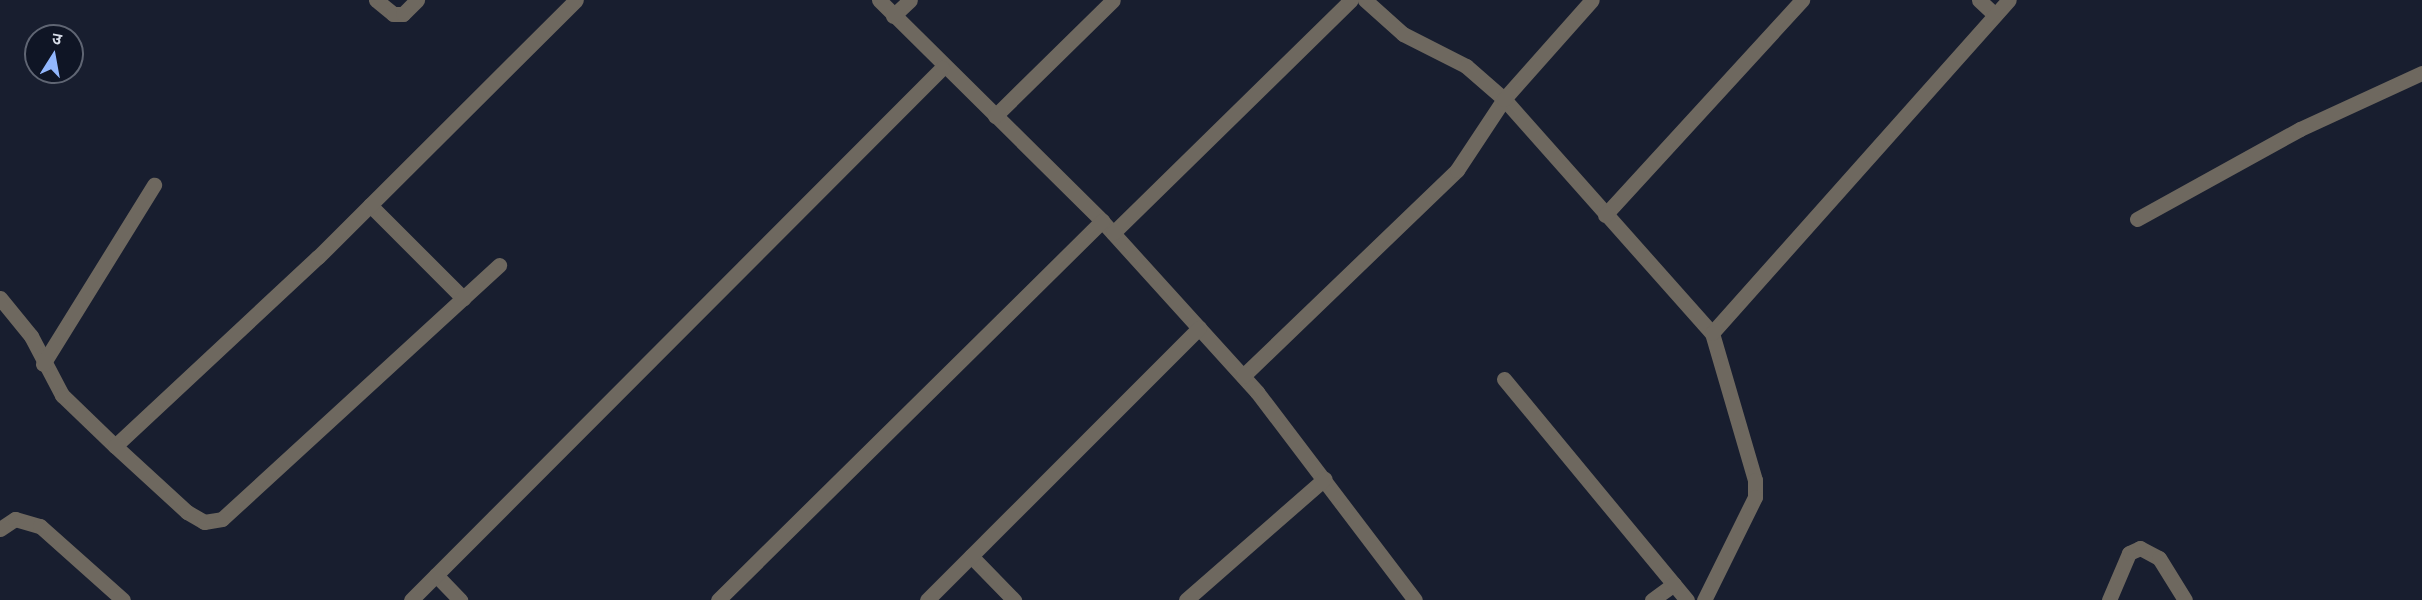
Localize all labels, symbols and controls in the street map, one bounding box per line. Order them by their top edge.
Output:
north arrow [24,24,84,84]
text: उ [50,27,64,50]

